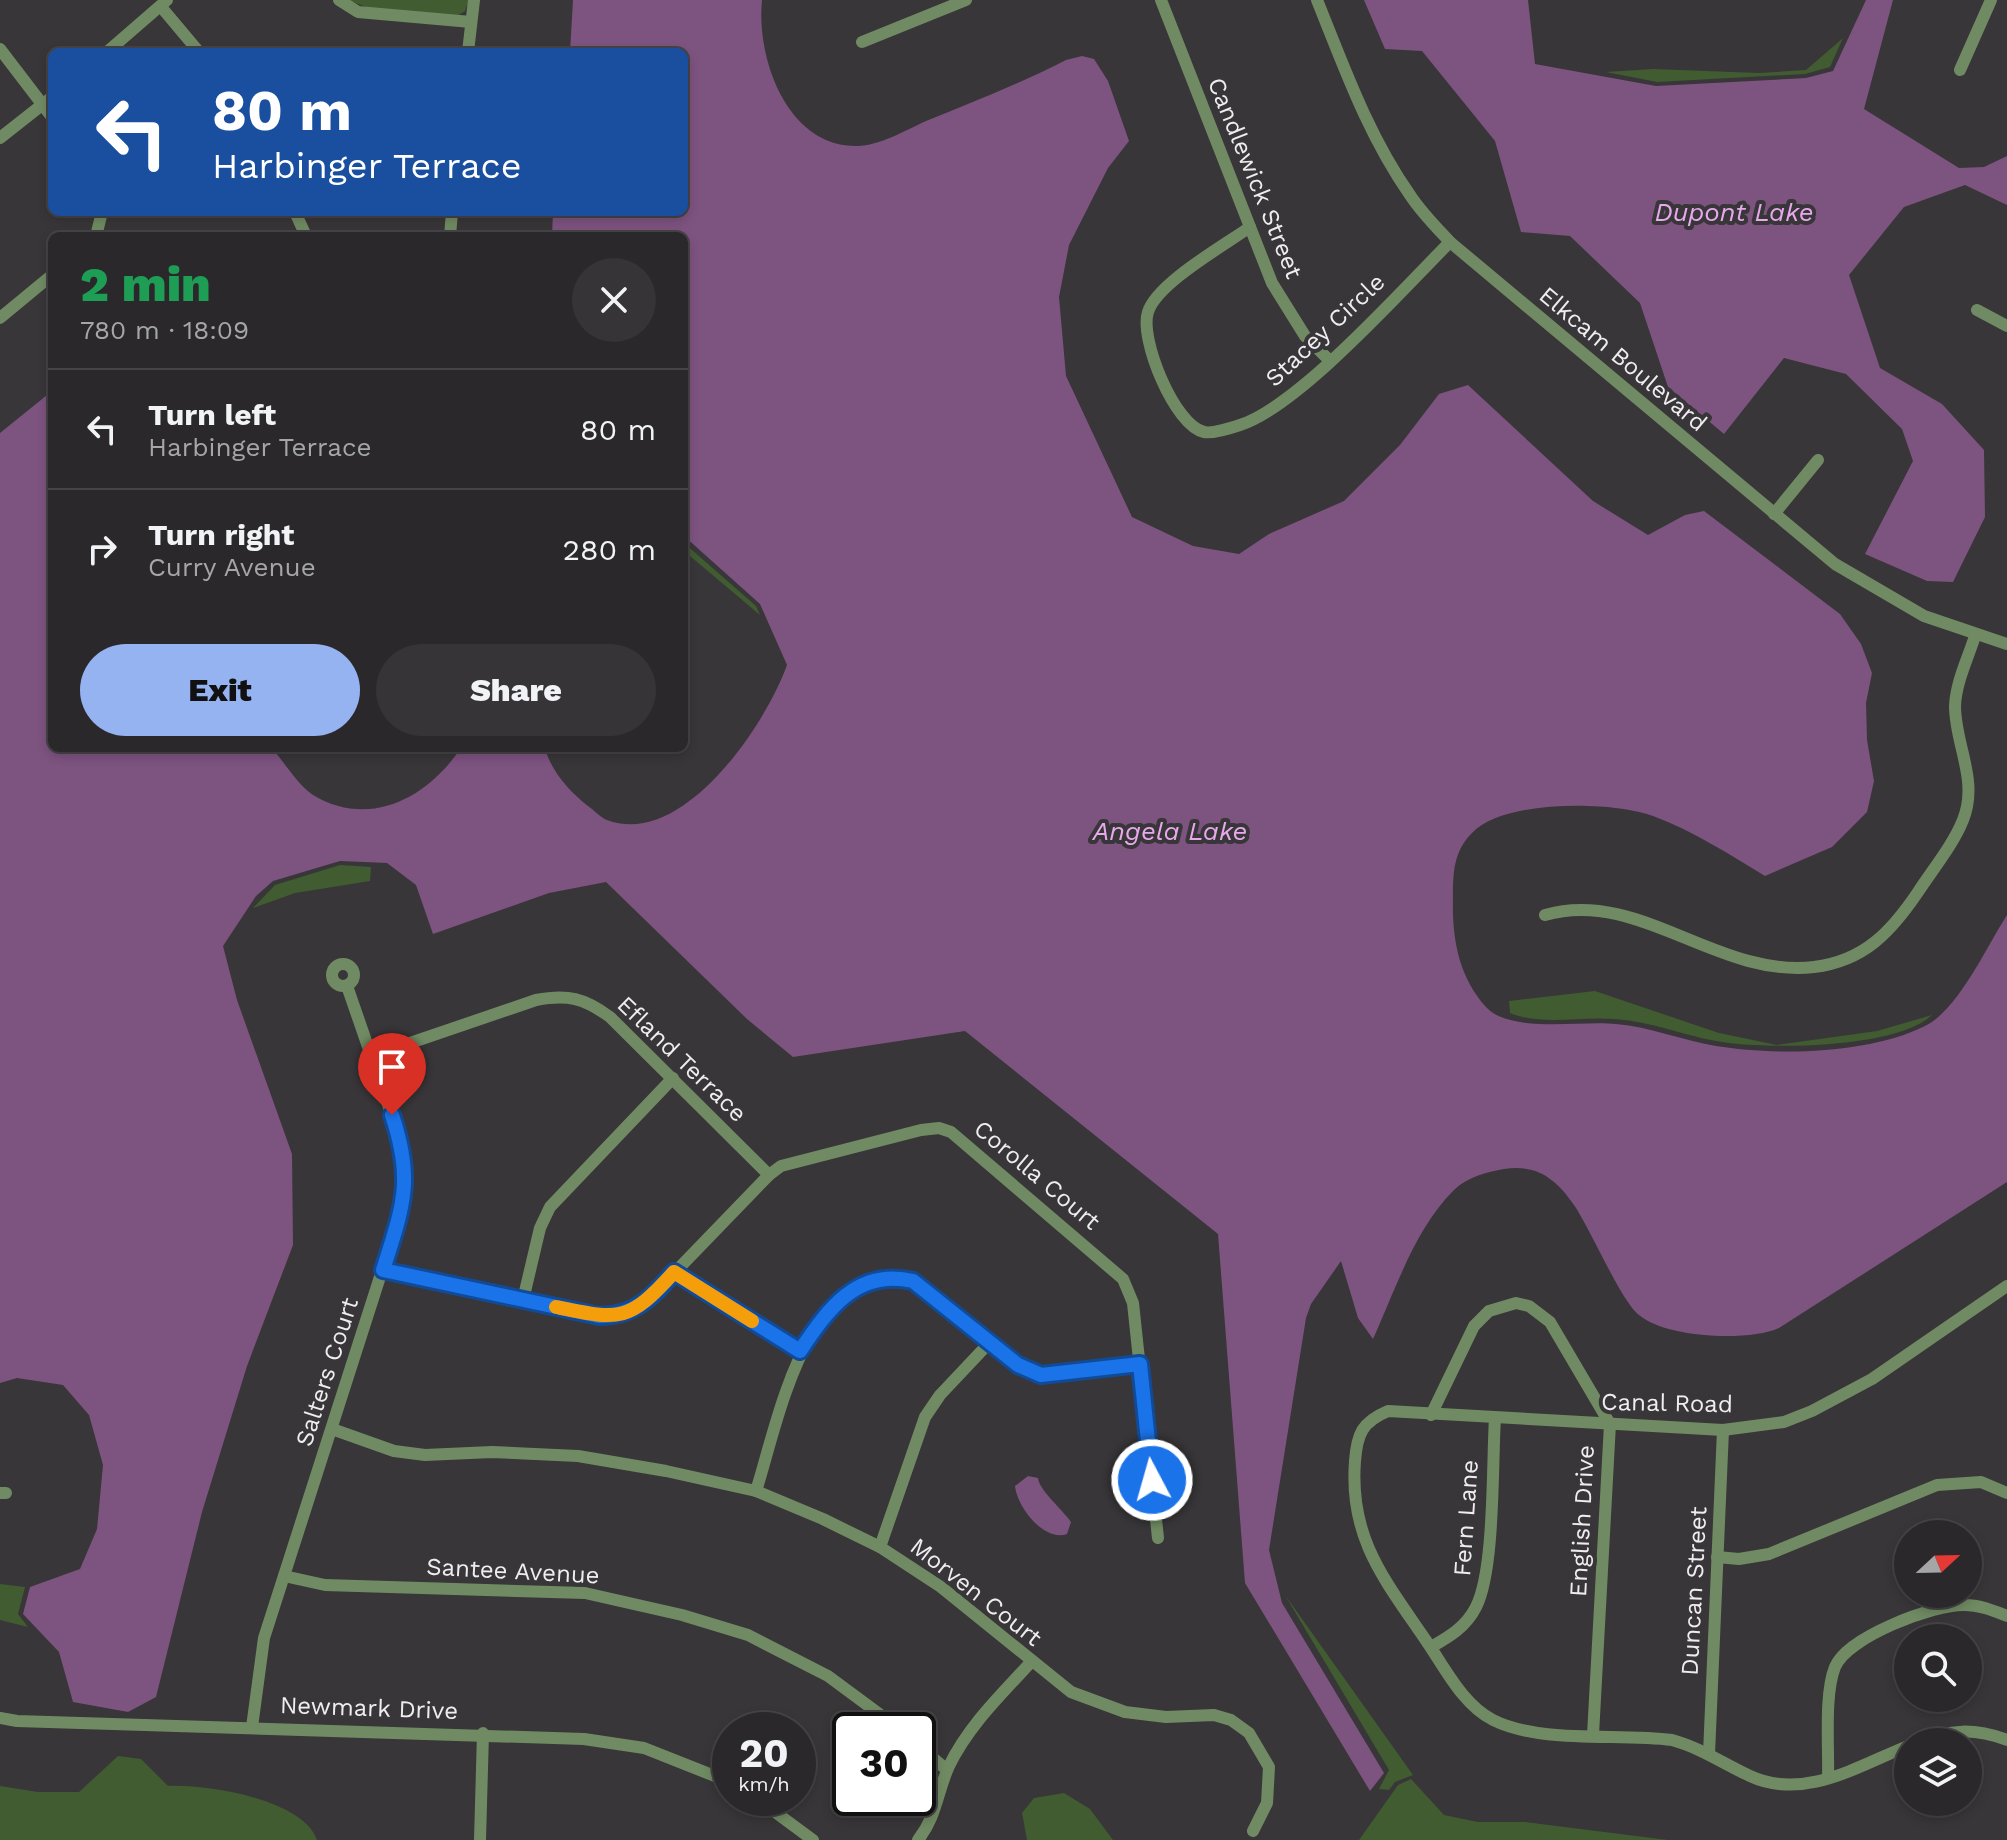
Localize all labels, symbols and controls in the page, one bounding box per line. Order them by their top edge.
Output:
street label: Candlewick Street [1202,73,1308,283]
text: 80 m [212,78,352,144]
icon: left [80,80,184,184]
text: Harbinger Terrace [212,145,522,187]
water label: Dupont Lake [1654,197,1814,227]
text: 2 min [80,256,211,313]
button: close [572,258,656,342]
street label: Stacey Circle [1260,268,1390,392]
street label: Elkcam Boulevard [1534,281,1712,437]
text: 780 m · 18:09 [80,315,249,345]
text: Turn left [148,397,276,432]
icon: left [80,407,124,451]
text: 80 m [580,412,656,447]
text: Harbinger Terrace [148,432,372,462]
text: Turn right [148,517,294,552]
icon: right [80,527,124,571]
text: 280 m [563,532,656,567]
text: Curry Avenue [148,552,316,582]
button: Exit [80,644,360,736]
button: Share [376,644,656,736]
water label: Angela Lake [1092,816,1247,846]
street label: Efland Terrace [612,990,752,1128]
pin [358,1033,426,1115]
icon: arrive [370,1045,414,1089]
street label: Corolla Court [968,1114,1106,1236]
street label: Salters Court [290,1294,364,1450]
street label: Canal Road [1601,1388,1733,1418]
position arrow [1110,1438,1194,1522]
street label: English Drive [1564,1444,1600,1598]
street label: Fern Lane [1448,1459,1484,1577]
street label: Duncan Street [1676,1506,1712,1676]
north arrow [1894,1520,1982,1608]
map controls [1894,1520,1982,1816]
street label: Morven Court [905,1532,1047,1652]
street label: Santee Avenue [426,1552,600,1590]
button: search [1894,1624,1982,1712]
street label: Newmark Drive [279,1691,459,1725]
speed limit sign: 30 [832,1712,936,1816]
button: layers [1894,1728,1982,1816]
text: 20 [739,1730,789,1777]
text: km/h [738,1772,790,1796]

